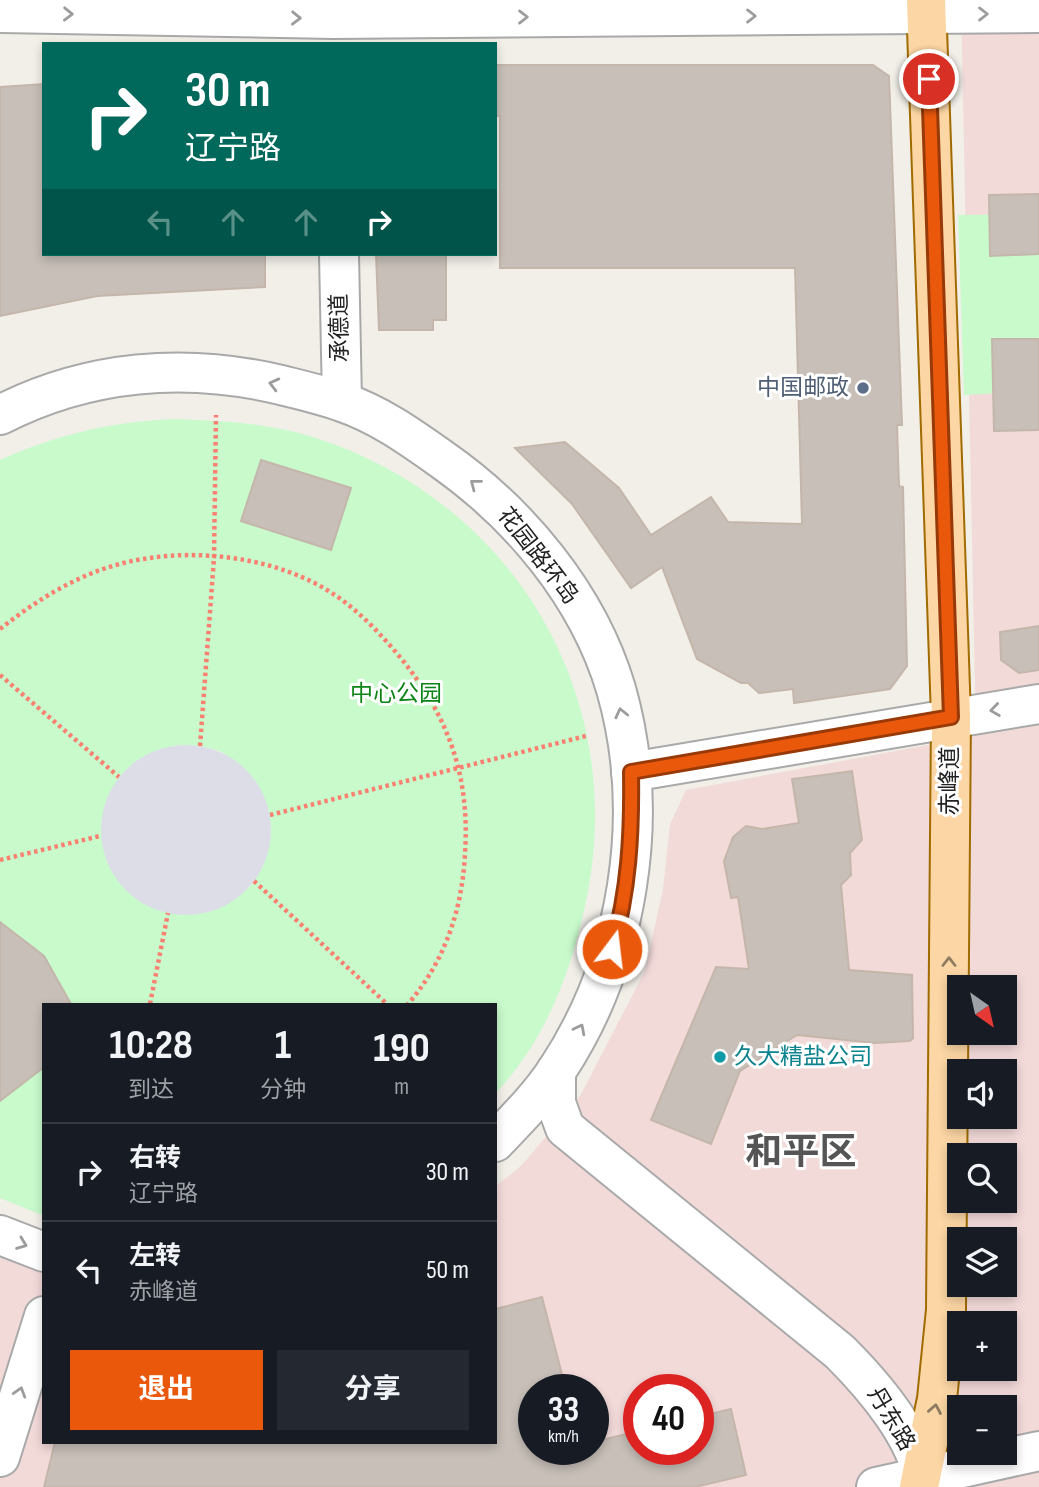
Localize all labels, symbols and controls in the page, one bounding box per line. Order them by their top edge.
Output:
one-way arrow [63,6,74,22]
one-way arrow [978,6,989,22]
one-way arrow [745,8,756,23]
one-way arrow [518,9,529,25]
one-way arrow [290,10,301,25]
pin [899,49,959,109]
icon: arrive [910,60,948,98]
text: 30 m [185,62,270,121]
icon: right [70,70,161,161]
text: 辽宁路 [185,130,281,169]
icon: left [141,203,179,241]
icon: ahead [214,203,252,241]
icon: ahead [287,203,325,241]
icon: right [360,203,398,241]
street label: 承德道 [325,293,355,363]
place label: 中国邮政 [757,374,849,402]
one-way arrow [268,377,280,392]
marker: 中国邮政 [855,380,871,396]
one-way arrow [470,479,482,492]
street label: 花园路环岛 [492,502,584,610]
park label: 中心公园 [350,680,442,708]
one-way arrow [989,703,1001,718]
one-way arrow [615,707,629,719]
street label: 赤峰道 [936,747,964,816]
position arrow [575,912,649,986]
one-way arrow [941,956,957,967]
north arrow [947,975,1017,1045]
map controls [947,975,1017,1465]
text: 10:28 [109,1020,193,1071]
text: 1 [275,1020,291,1071]
text: 190 [373,1023,430,1074]
one-way arrow [571,1024,585,1036]
place label: 久大精盐公司 [734,1043,872,1071]
marker: 久大精盐公司 [712,1049,728,1065]
button: sound [947,1059,1017,1129]
text: m [394,1073,409,1101]
text: 到达 [128,1076,174,1104]
text: 分钟 [260,1076,306,1104]
district label: 和平区 [746,1131,857,1175]
text: 右转 [129,1143,181,1174]
button: search [947,1143,1017,1213]
icon: right [70,1153,108,1191]
text: 30 m [426,1157,469,1188]
text: 辽宁路 [129,1180,198,1208]
button: layers [947,1227,1017,1297]
one-way arrow [15,1236,27,1250]
text: 左转 [129,1241,181,1272]
icon: left [70,1251,108,1289]
text: 50 m [426,1255,469,1286]
text: 赤峰道 [129,1278,198,1306]
button: + [947,1311,1017,1381]
button: 退出 [70,1350,263,1430]
button: 分享 [277,1350,469,1430]
speed limit sign: 40 [623,1374,714,1465]
street label: 丹东路 [861,1382,921,1456]
one-way arrow [12,1386,26,1399]
text: 33 [548,1389,579,1432]
button: − [947,1395,1017,1465]
one-way arrow [927,1403,942,1415]
text: km/h [548,1426,579,1447]

